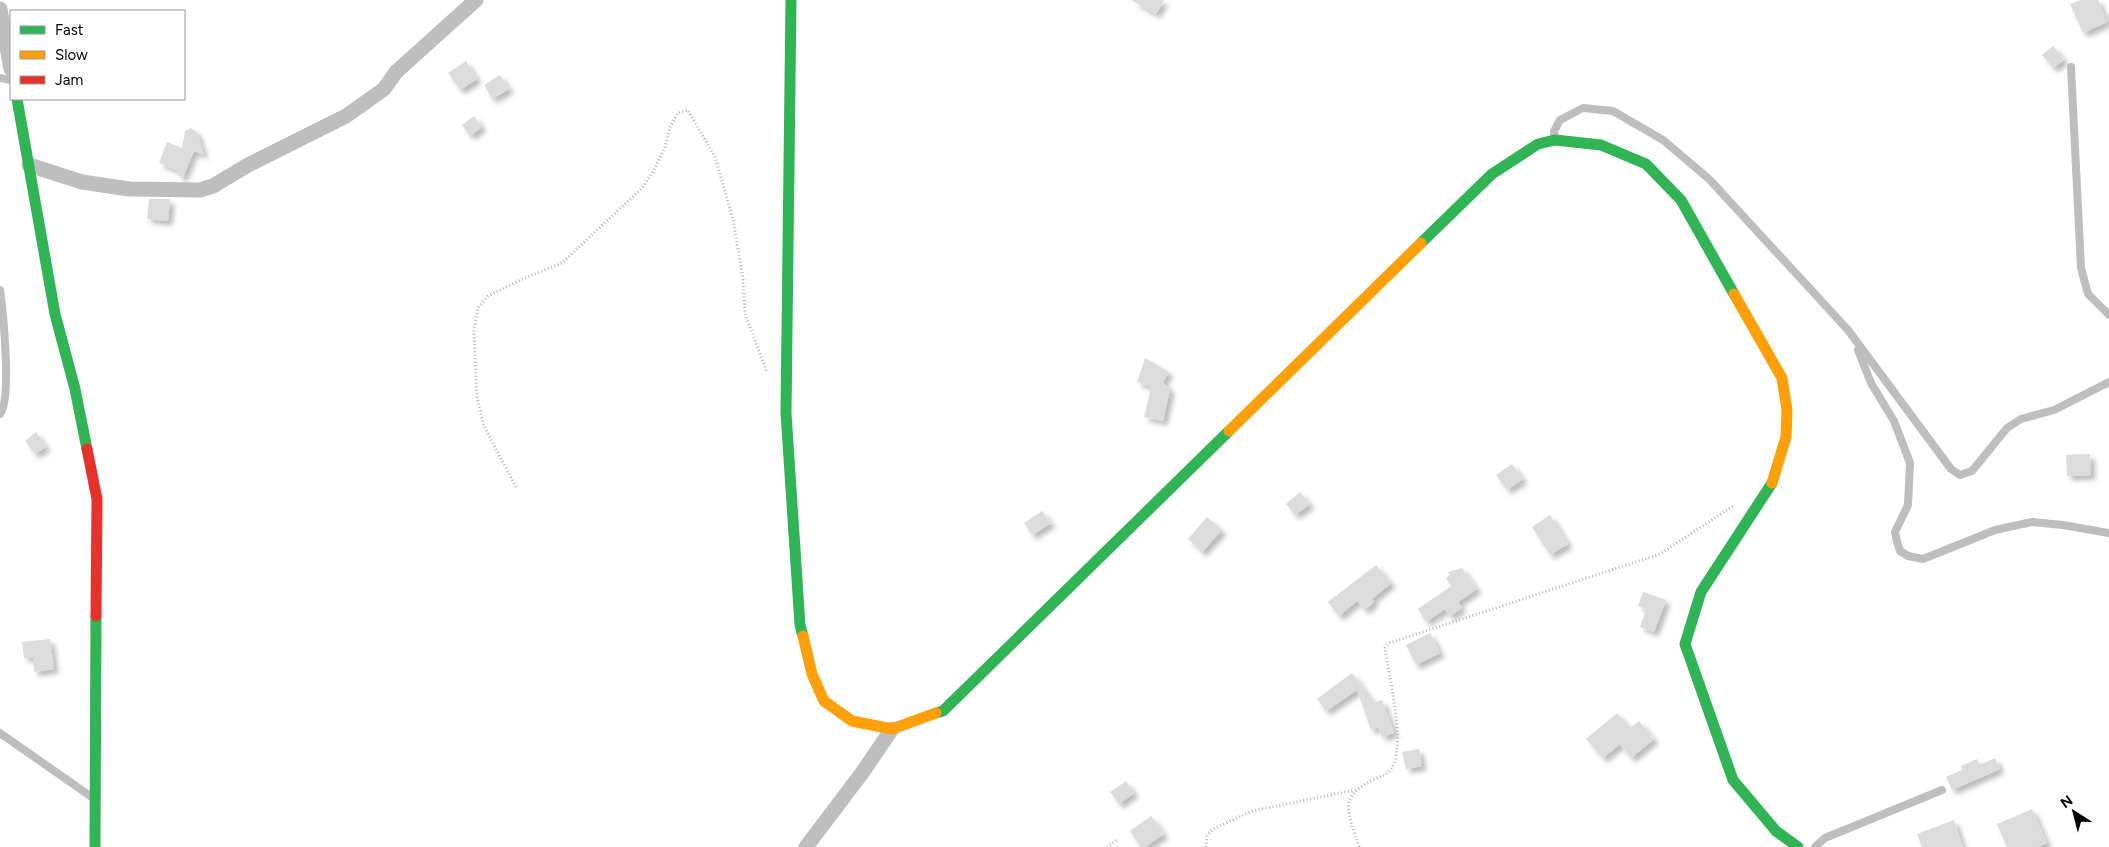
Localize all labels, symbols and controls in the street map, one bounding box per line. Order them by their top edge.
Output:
legend [10,10,185,100]
text: Fast [55,21,84,39]
text: Slow [55,46,88,64]
text: Jam [55,71,83,89]
north arrow [2049,787,2099,837]
text: N [2057,792,2076,812]

